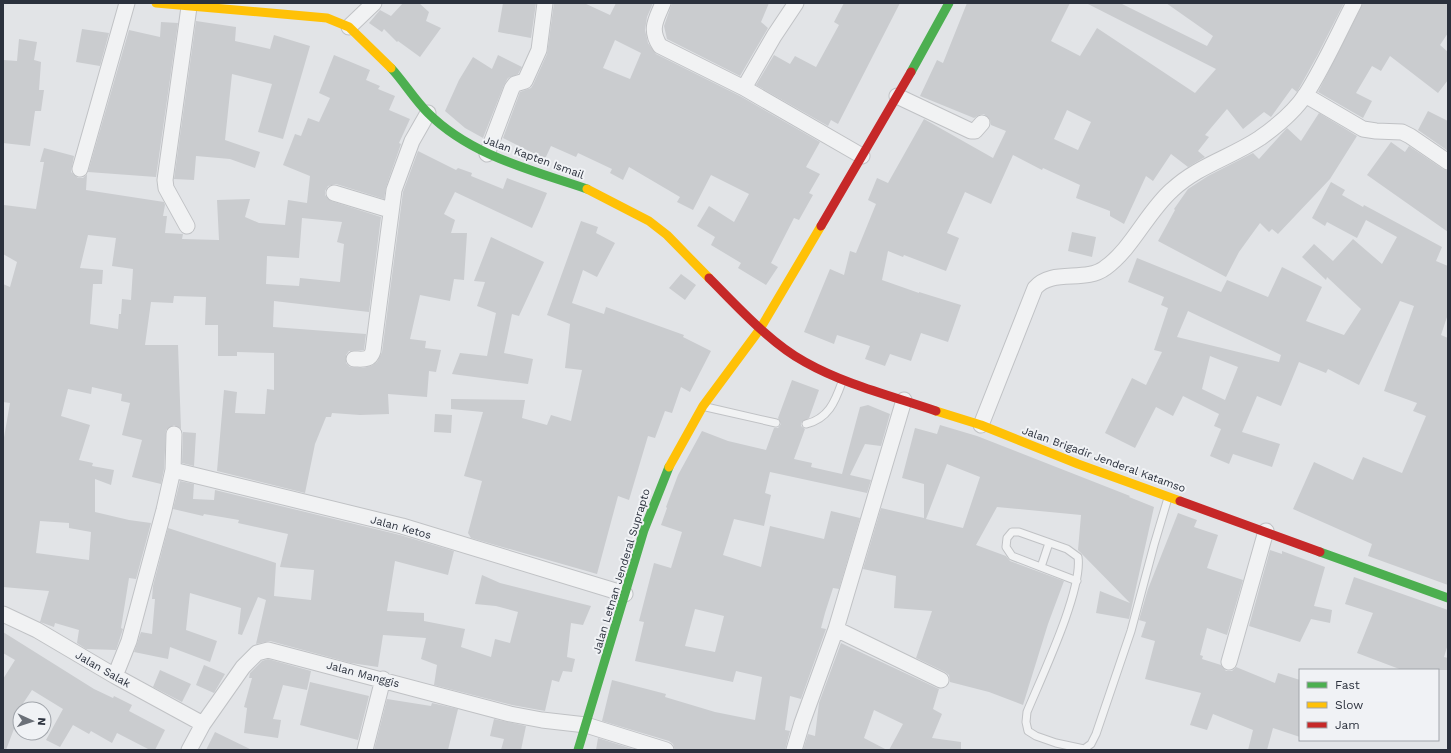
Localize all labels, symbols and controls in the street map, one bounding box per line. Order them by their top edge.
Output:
street label: Jalan Kapten Ismail [482,133,586,182]
street label: Jalan Brigadir Jenderal Katamso [1020,424,1187,495]
street label: Jalan Letnan Jenderal Suprapto [590,487,653,655]
street label: Jalan Ketos [369,513,433,542]
street label: Jalan Salak [73,648,133,690]
street label: Jalan Manggis [325,658,401,691]
legend [1299,669,1439,741]
text: Fast [1335,678,1360,692]
text: Slow [1335,698,1363,712]
north arrow [12,701,52,741]
text: N [35,717,48,726]
text: Jam [1335,718,1360,732]

